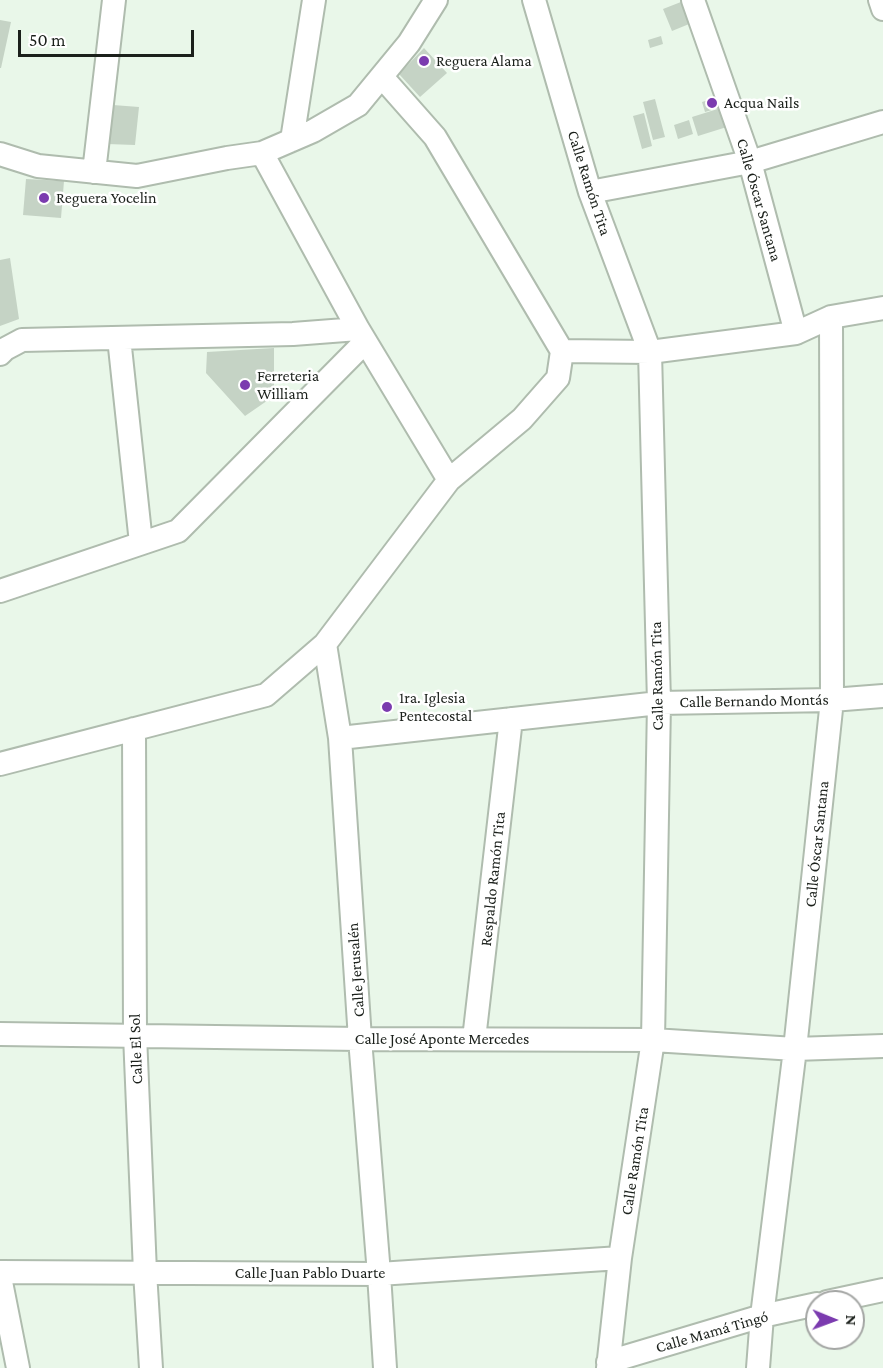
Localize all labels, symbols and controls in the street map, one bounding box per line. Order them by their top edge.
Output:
scale bar [21,18,196,56]
text: 50 m [29,30,66,50]
place label: Reguera Alama [436,51,532,71]
marker: Reguera Alama [417,54,431,68]
place label: Acqua Nails [724,93,799,113]
marker: Acqua Nails [705,96,719,110]
street label: Calle Ramón Tita [563,128,615,238]
street label: Calle Óscar Santana [732,136,786,264]
place label: Reguera Yocelin [56,188,157,208]
marker: Reguera Yocelin [37,191,51,205]
place label: Ferreteria William [257,366,319,404]
marker: Ferreteria William [238,378,252,392]
street label: Calle Ramón Tita [646,621,668,731]
place label: 1ra. Iglesia Pentecostal [399,688,472,726]
street label: Calle Bernando Montás [679,690,829,712]
marker: 1ra. Iglesia Pentecostal [380,700,394,714]
street label: Calle Óscar Santana [801,780,833,908]
street label: Respaldo Ramón Tita [476,811,510,947]
street label: Calle Jerusalén [343,922,369,1018]
street label: Calle El Sol [125,1013,147,1085]
street label: Calle José Aponte Mercedes [355,1029,529,1049]
street label: Calle Ramón Tita [617,1106,653,1216]
street label: Calle Juan Pablo Duarte [235,1263,385,1283]
north arrow [805,1290,865,1350]
street label: Calle Mamá Tingó [653,1307,771,1357]
text: N [843,1315,860,1326]

